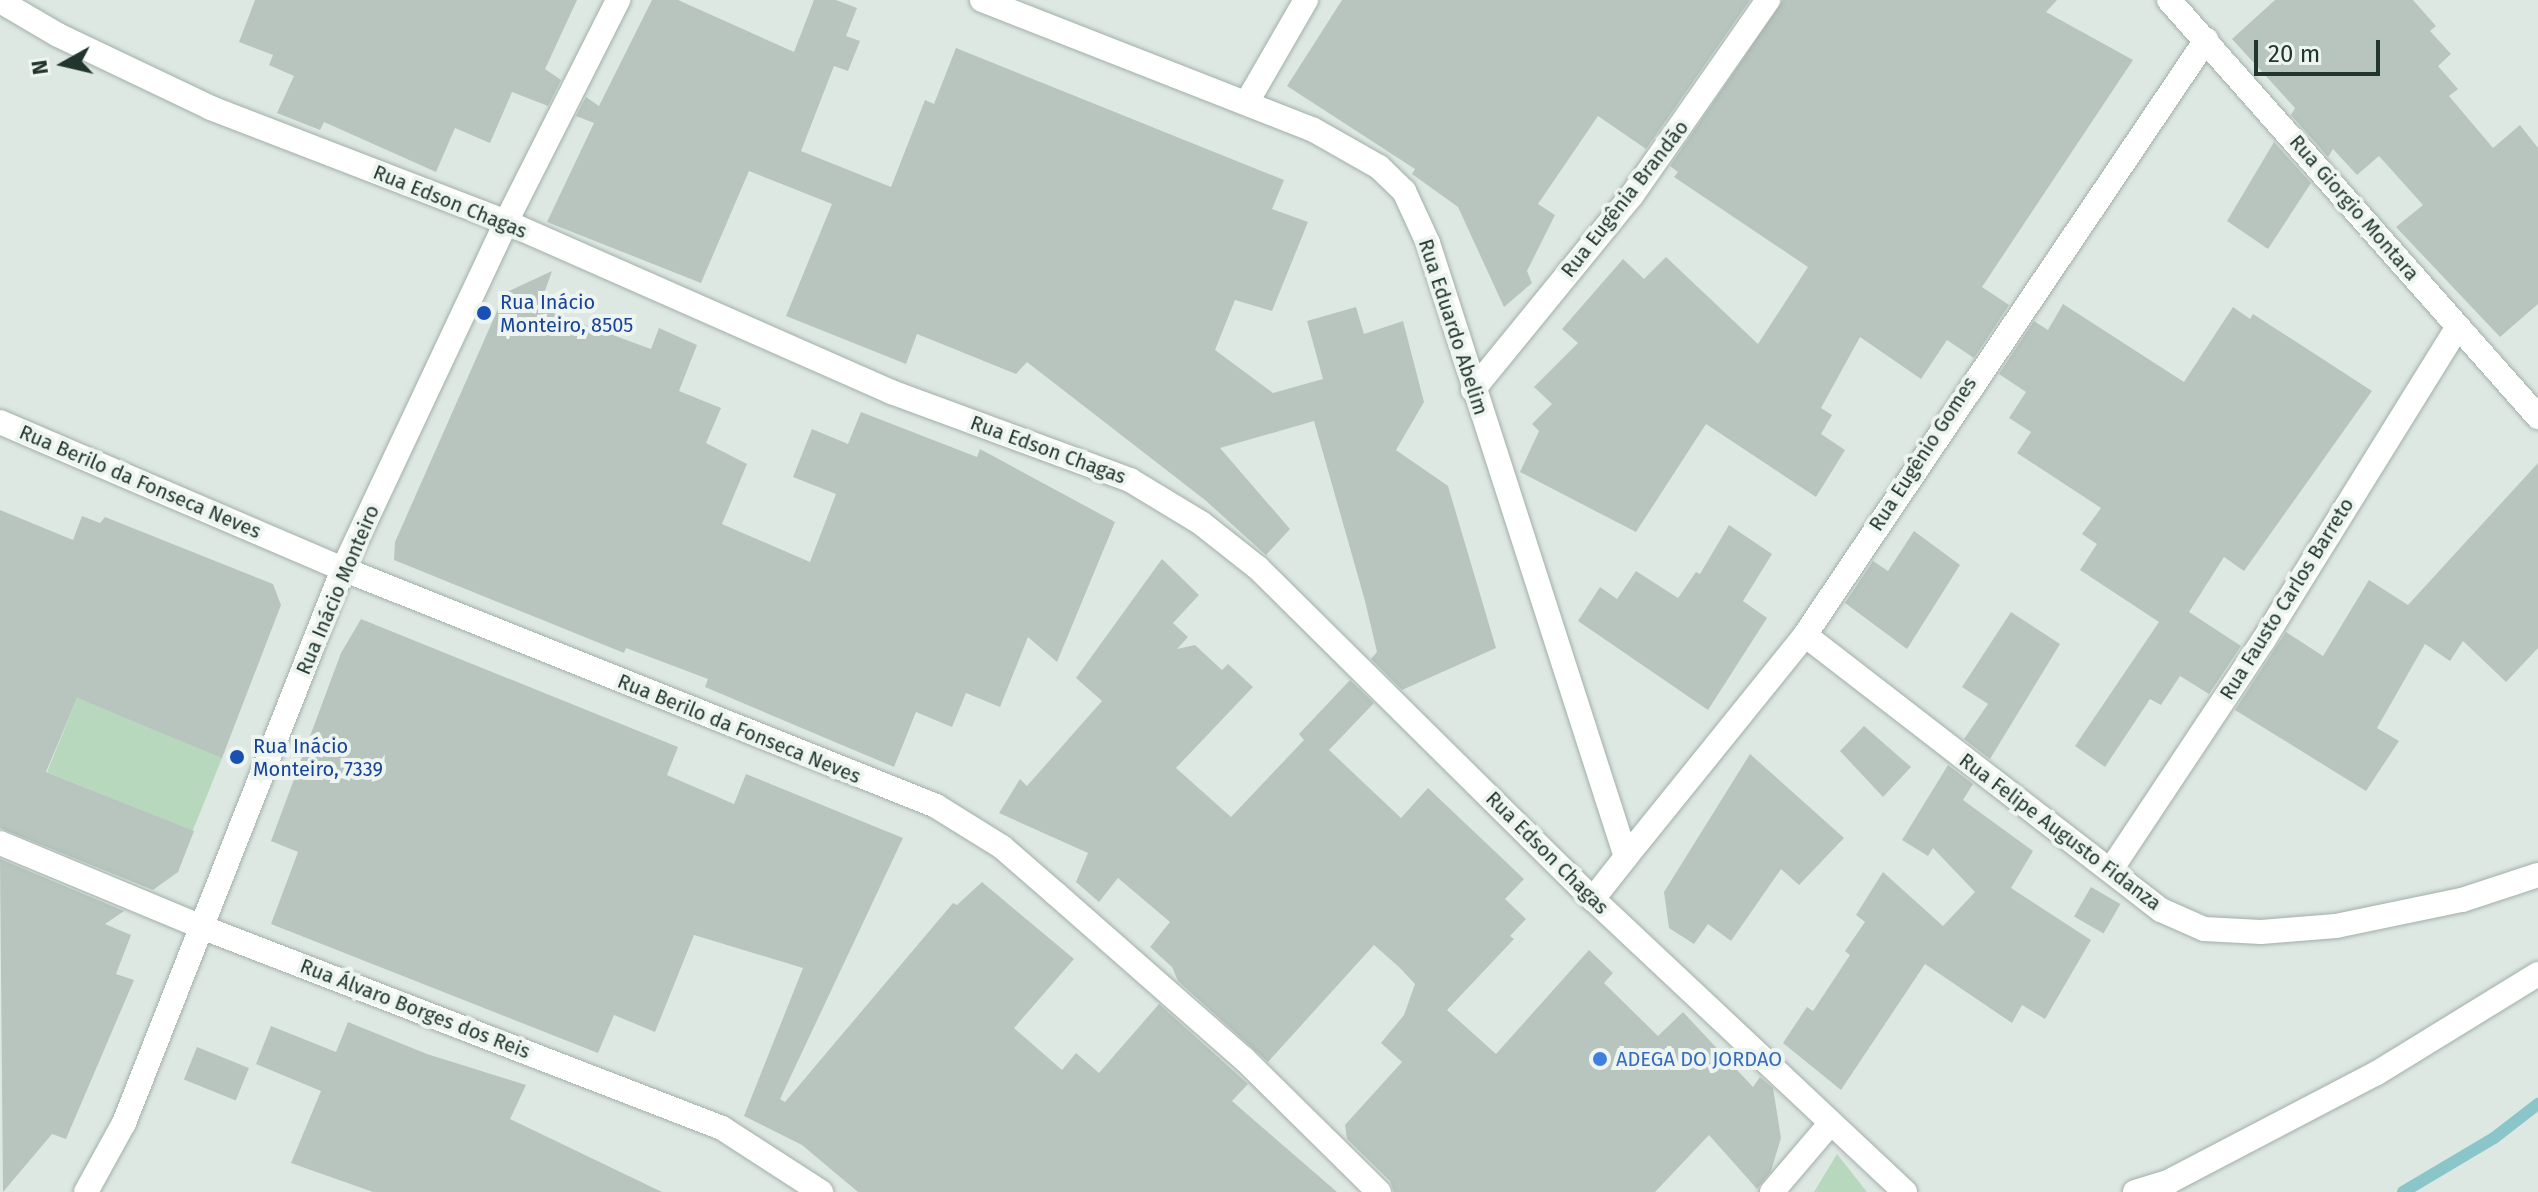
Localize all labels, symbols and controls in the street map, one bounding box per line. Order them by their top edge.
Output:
north arrow [24,24,104,104]
scale bar [2258,24,2384,74]
text: 20 m [2268,40,2320,68]
text: N [25,58,54,77]
street label: Rua Eugênia Brandão [1556,116,1694,282]
street label: Rua Giorgio Montara [2284,130,2424,286]
street label: Rua Edson Chagas [370,160,530,244]
street label: Rua Eduardo Abelim [1413,236,1493,418]
place label: Rua Inácio Monteiro, 8505 [500,290,633,337]
marker: Rua Inácio Monteiro, 8505 [475,304,493,322]
street label: Rua Eugênio Gomes [1864,372,1982,536]
street label: Rua Edson Chagas [967,411,1129,489]
street label: Rua Berilo da Fonseca Neves [16,420,264,544]
street label: Rua Fausto Carlos Barreto [2215,494,2359,704]
street label: Rua Inácio Monteiro [291,502,385,678]
street label: Rua Berilo da Fonseca Neves [614,669,864,789]
place label: Rua Inácio Monteiro, 7339 [253,734,383,781]
marker: Rua Inácio Monteiro, 7339 [228,748,246,766]
street label: Rua Felipe Augusto Fidanza [1954,748,2166,916]
street label: Rua Edson Chagas [1481,787,1613,919]
street label: Rua Álvaro Borges dos Reis [297,954,533,1064]
place label: ADEGA DO JORDAO [1616,1047,1782,1071]
marker: ADEGA DO JORDAO [1591,1050,1609,1068]

